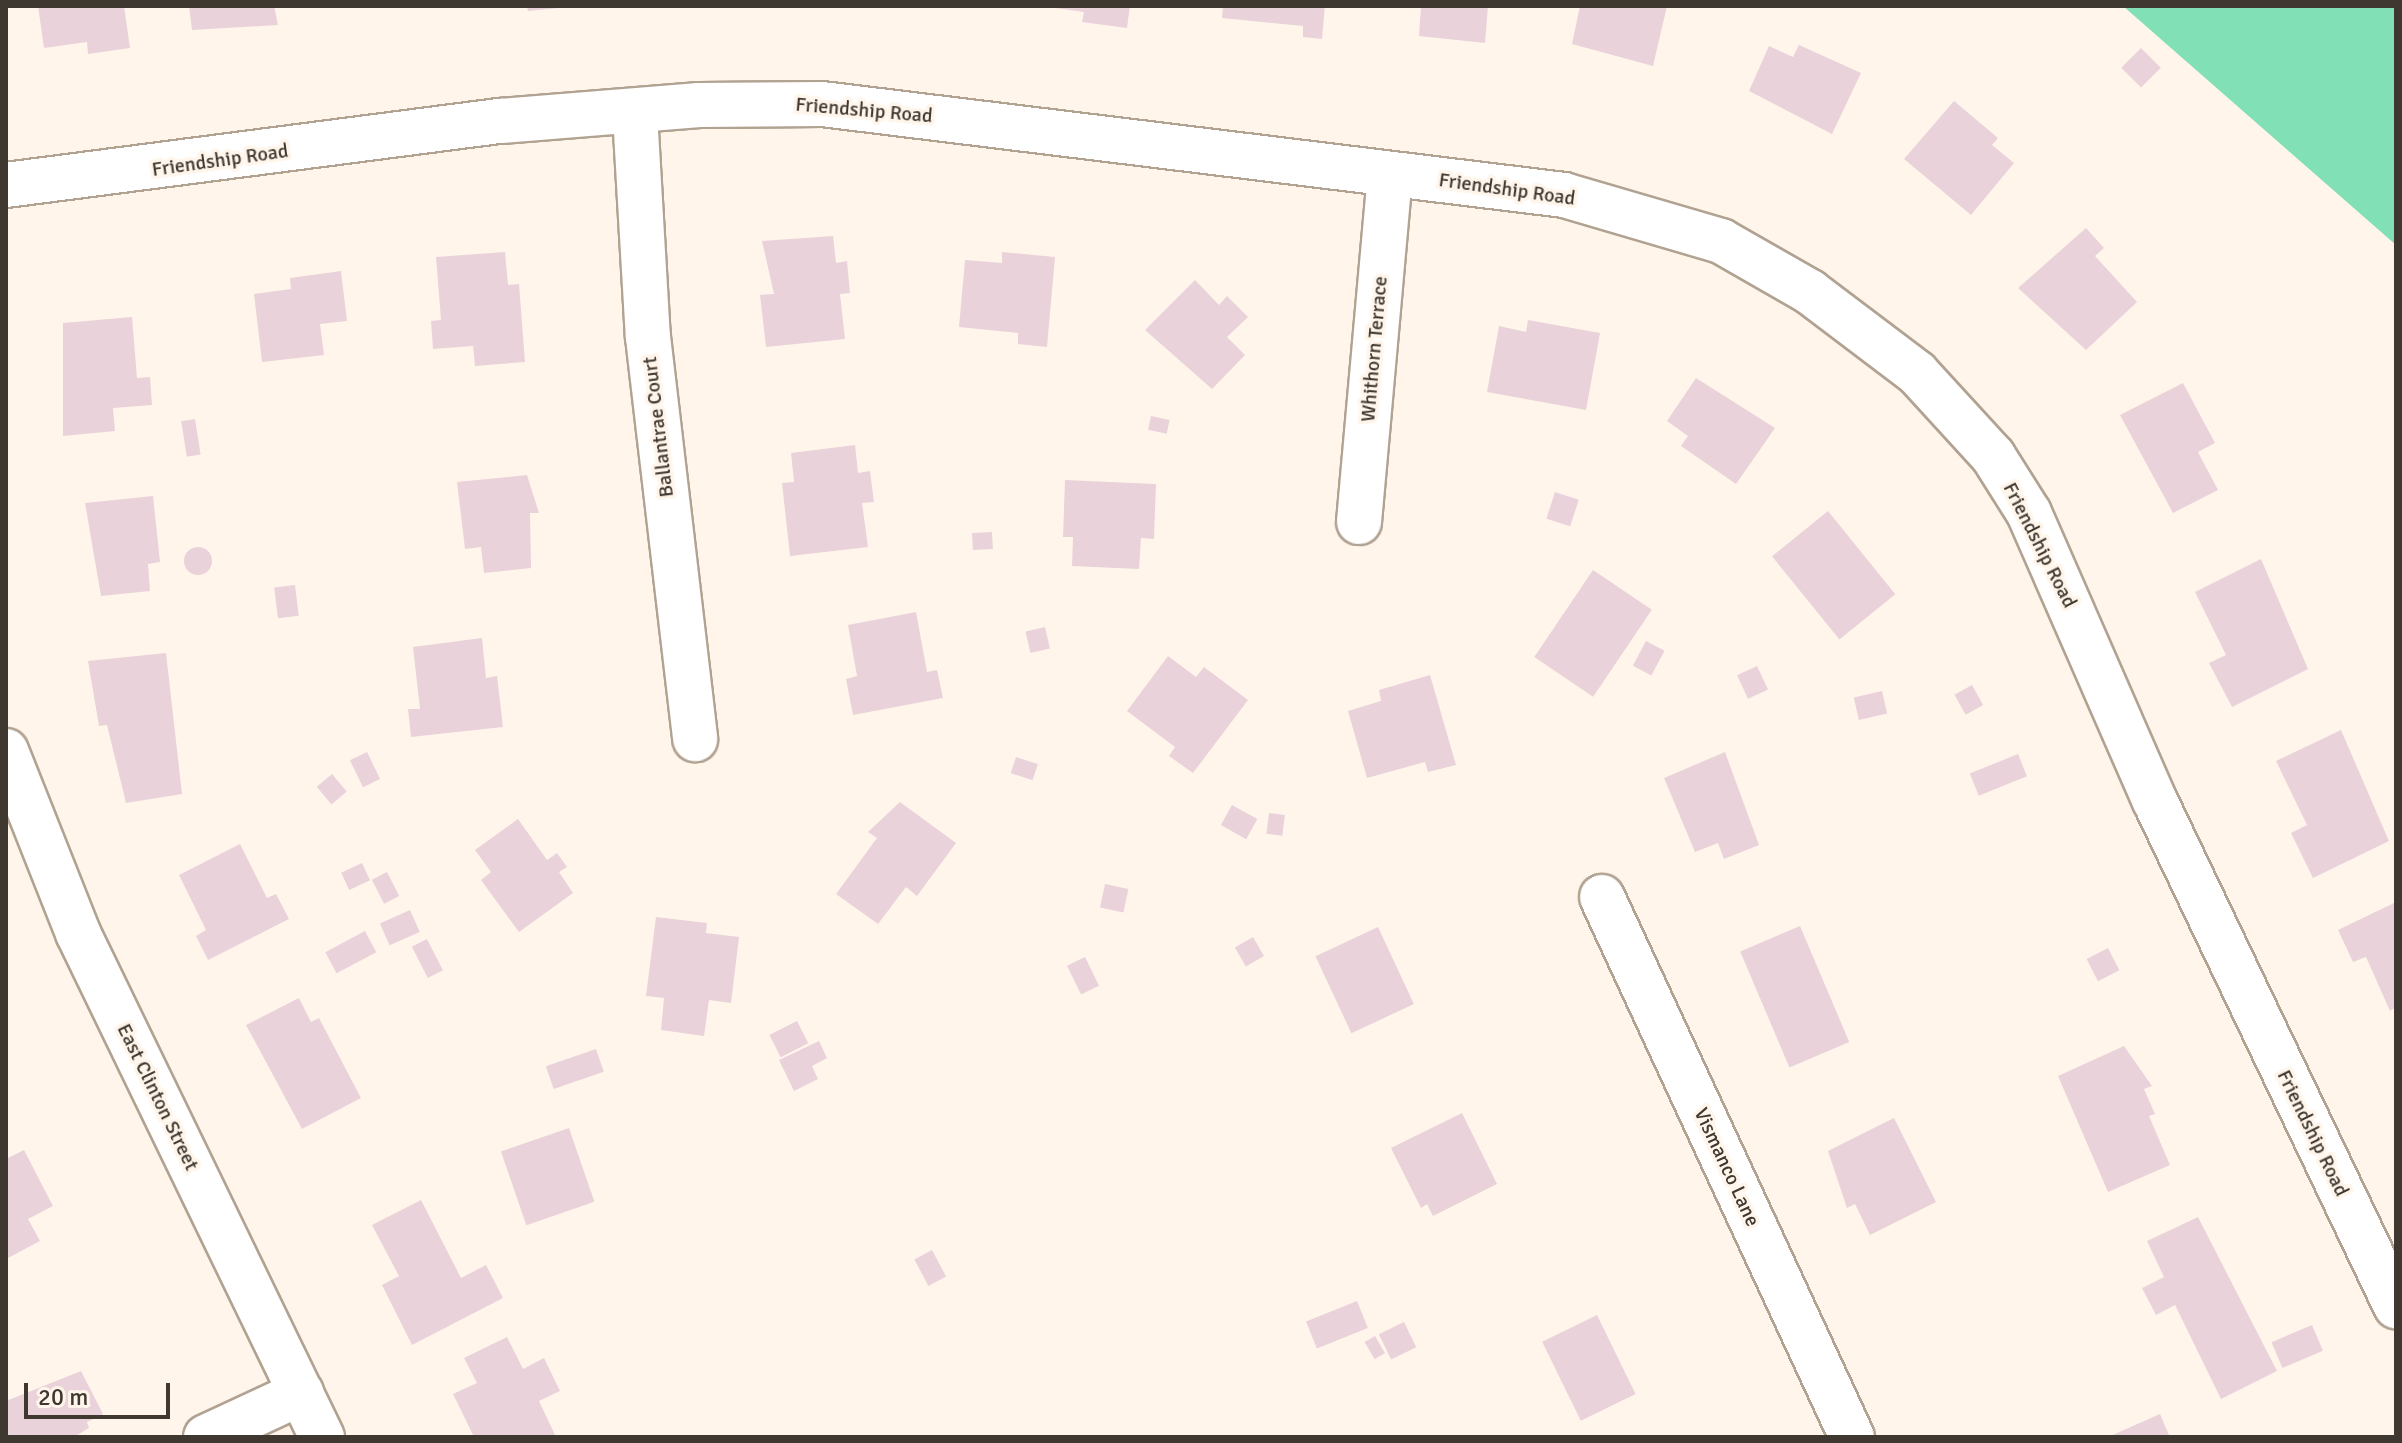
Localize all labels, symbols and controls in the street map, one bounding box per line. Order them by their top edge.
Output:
street label: Friendship Road [794,92,934,128]
street label: Friendship Road [150,139,290,181]
street label: Friendship Road [1437,168,1577,210]
street label: Whithorn Terrace [1356,275,1392,423]
street label: Ballantrae Court [637,355,679,499]
street label: Friendship Road [1998,478,2082,612]
street label: East Clinton Street [112,1020,204,1174]
street label: Friendship Road [2272,1066,2354,1200]
street label: Vismanco Lane [1689,1104,1765,1230]
scale bar [28,1367,174,1417]
text: 20 m [38,1382,88,1412]

